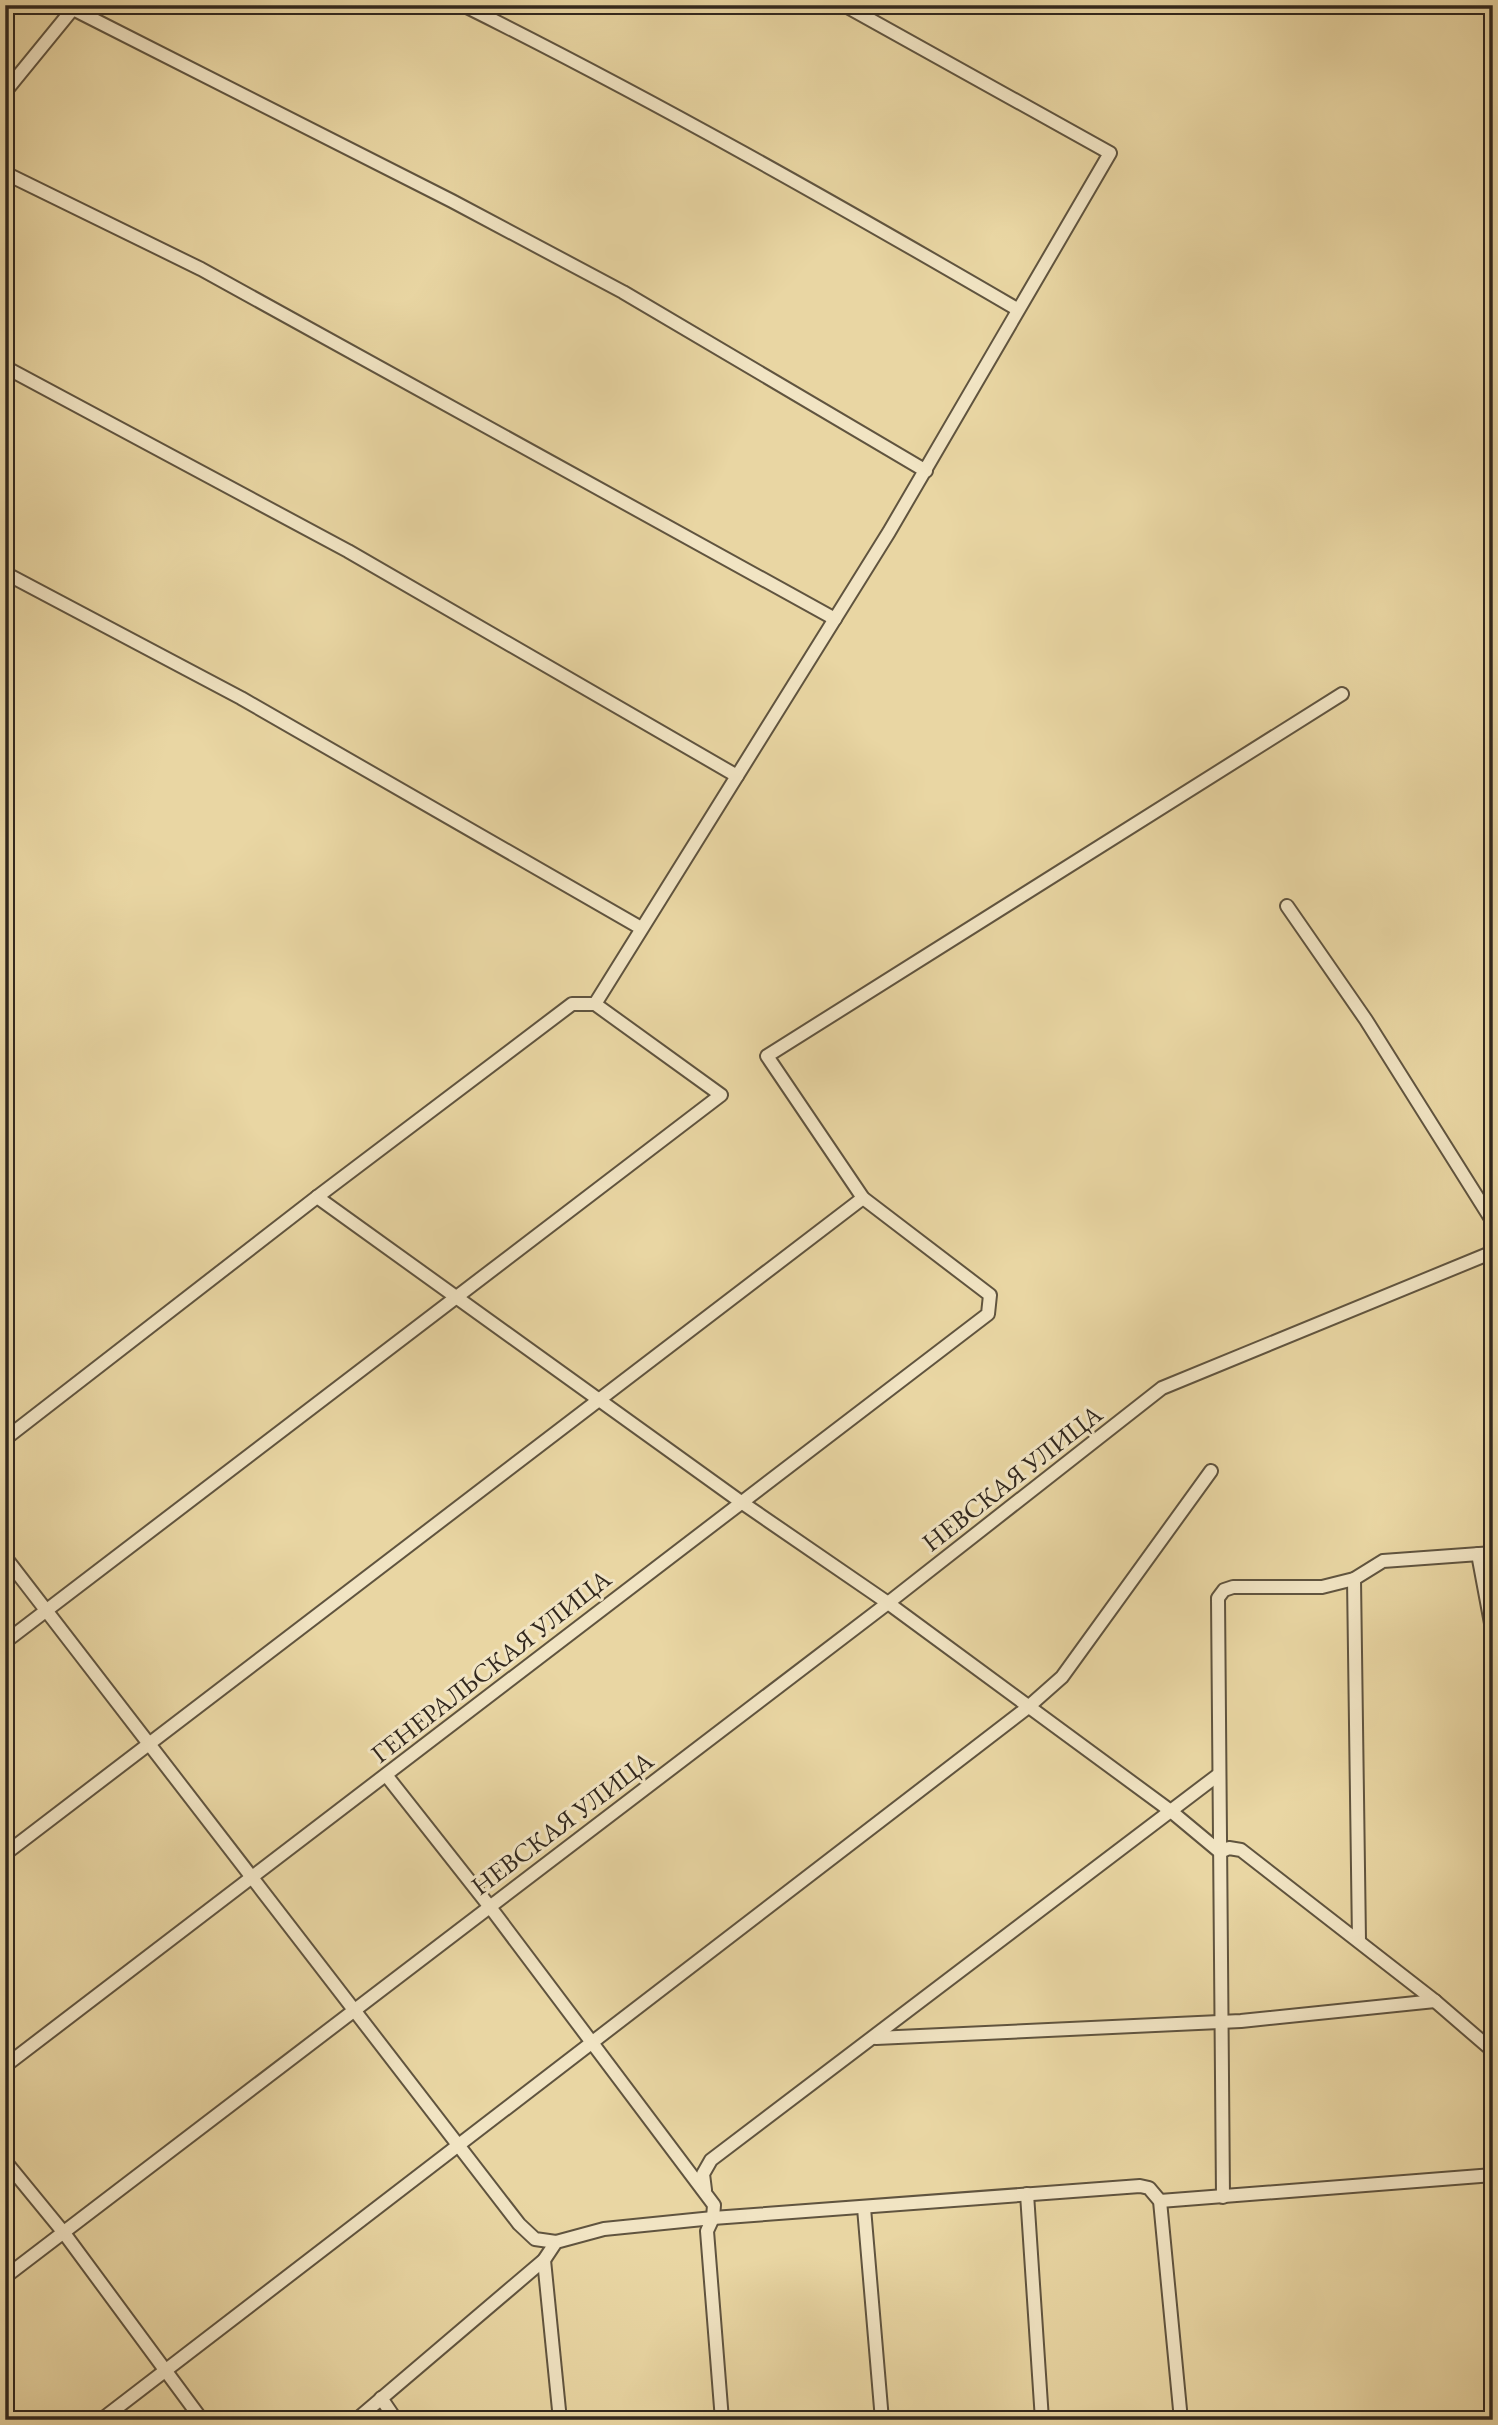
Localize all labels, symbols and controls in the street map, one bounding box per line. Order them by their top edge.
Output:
street label: НЕВСКАЯ УЛИЦА [915,1396,1110,1559]
street label: ГЕНЕРАЛЬСКАЯ УЛИЦА [364,1561,619,1770]
street label: НЕВСКАЯ УЛИЦА [464,1743,661,1903]

